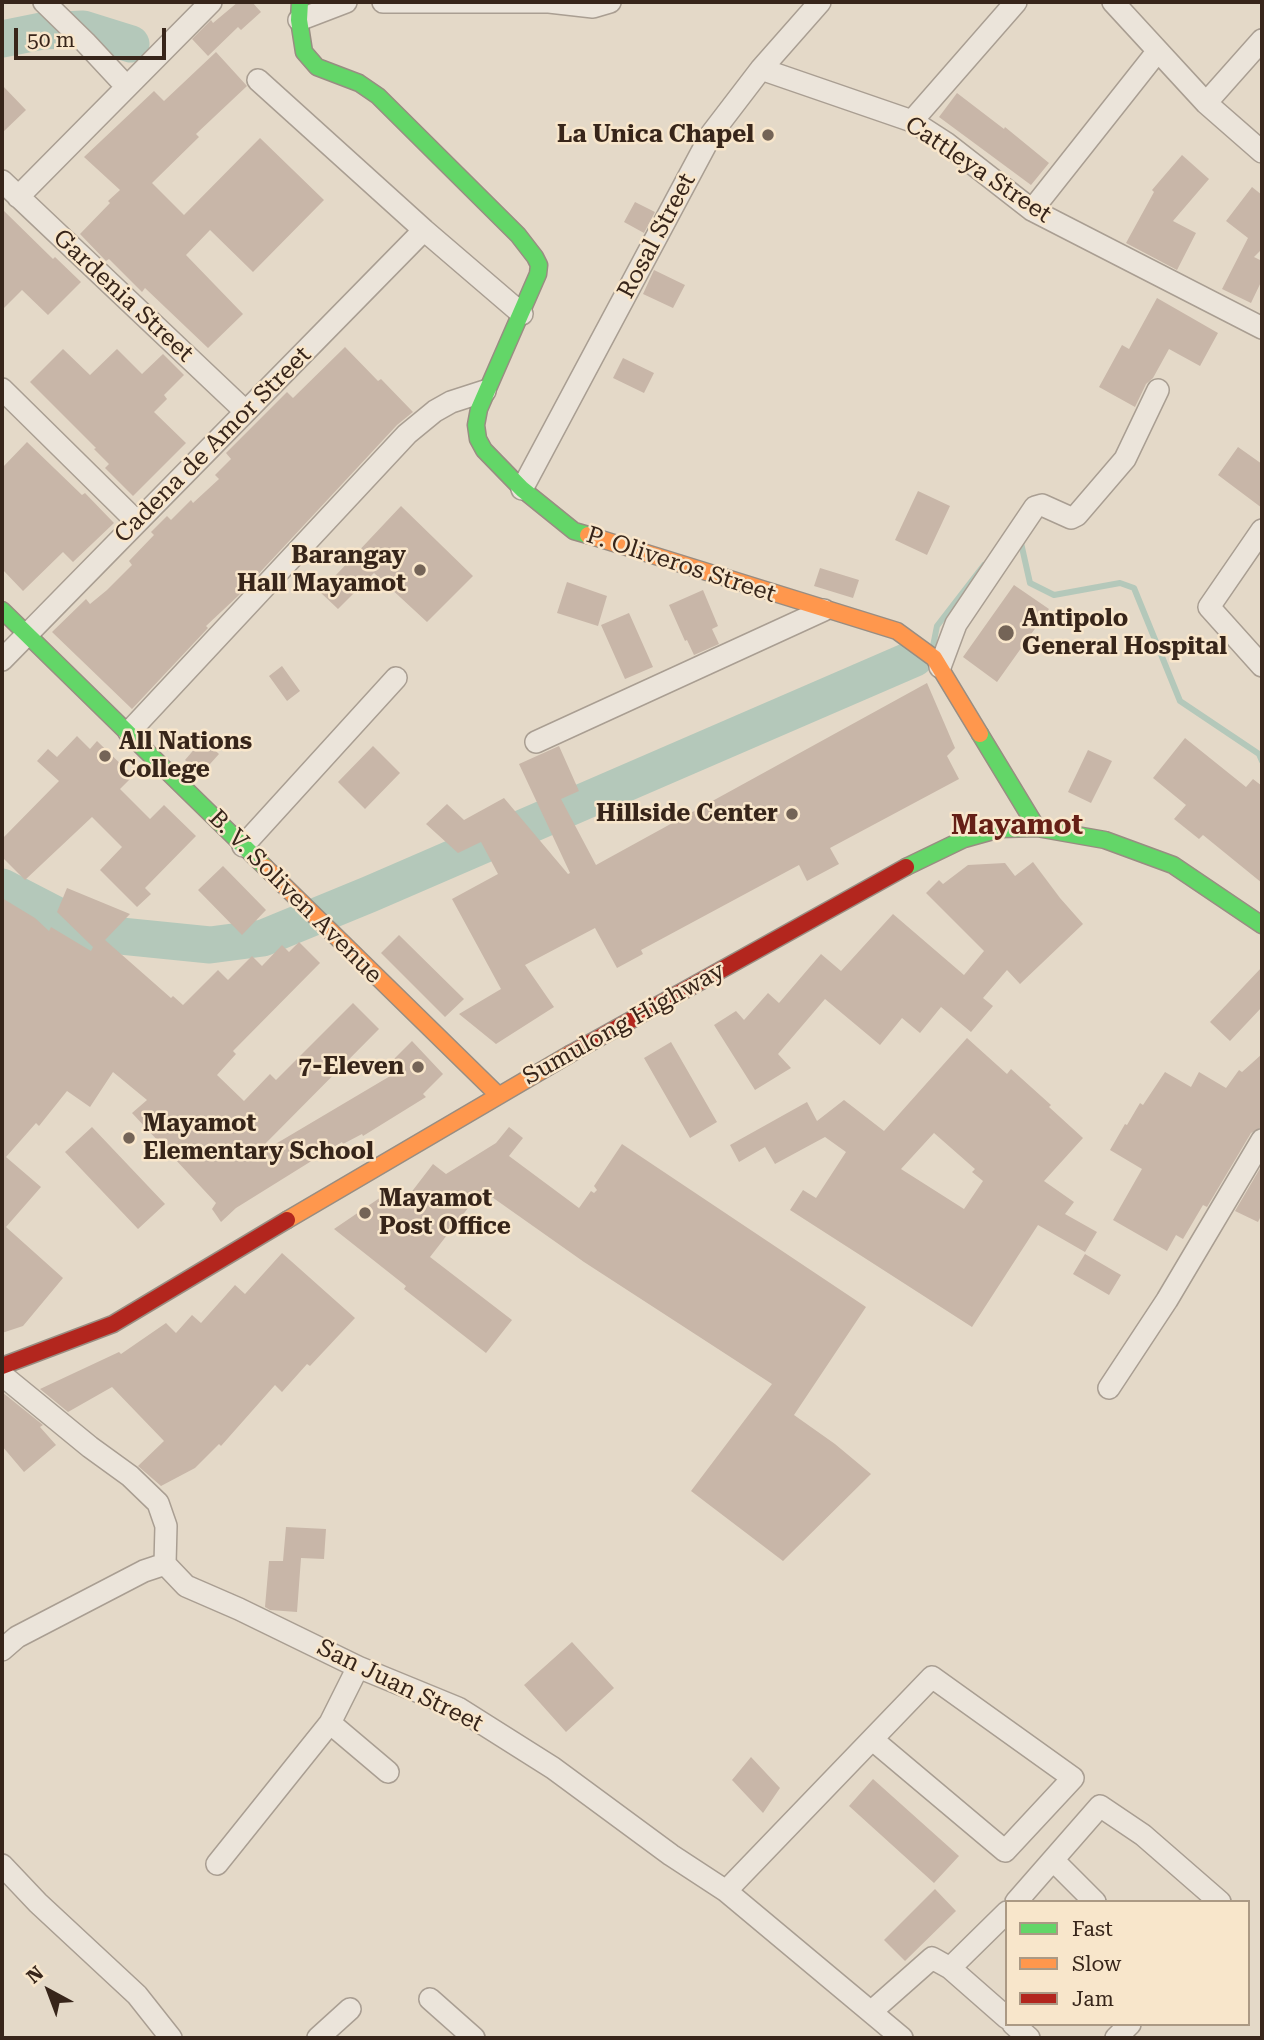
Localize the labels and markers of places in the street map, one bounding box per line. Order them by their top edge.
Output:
place label: La Unica Chapel [557,121,754,149]
marker: La Unica Chapel [760,127,776,143]
place label: Barangay Hall Mayamot [237,542,406,598]
marker: Barangay Hall Mayamot [412,562,428,578]
place label: Antipolo General Hospital [1022,605,1227,661]
marker: Antipolo General Hospital [996,623,1016,643]
place label: All Nations College [119,728,252,784]
marker: All Nations College [97,748,113,764]
place label: Hillside Center [596,800,778,828]
marker: Hillside Center [784,806,800,822]
place label: 7-Eleven [298,1053,404,1081]
marker: 7-Eleven [410,1059,426,1075]
place label: Mayamot Elementary School [143,1110,374,1166]
marker: Mayamot Elementary School [121,1130,137,1146]
place label: Mayamot Post Office [379,1185,511,1241]
marker: Mayamot Post Office [357,1205,373,1221]

